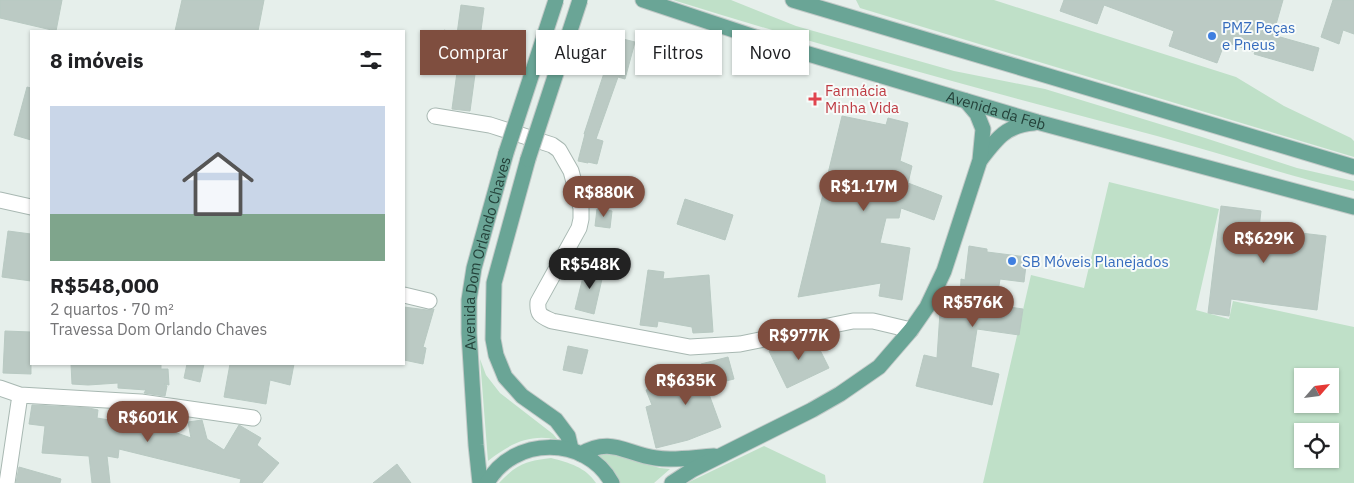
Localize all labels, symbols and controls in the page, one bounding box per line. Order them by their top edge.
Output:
place label: PMZ Peças e Pneus [1222,18,1295,54]
chip: Comprar [420,30,526,75]
chip: Alugar [536,30,625,75]
chip: Filtros [635,30,722,75]
chip: Novo [732,30,809,75]
marker: PMZ Peças e Pneus [1206,30,1218,42]
text: 8 imóveis [50,46,144,74]
icon: filters [357,46,385,74]
place label: Farmácia Minha Vida [825,81,899,117]
street label: Avenida da Feb [944,86,1048,133]
marker: Farmácia Minha Vida [809,93,821,105]
icon: home [173,139,263,229]
street label: Avenida Dom Orlando Chaves [460,154,514,351]
pin: R$1.17M [818,170,910,212]
pin: R$880K [563,176,645,218]
text: R$1.17M [830,176,898,196]
text: R$880K [574,182,634,202]
pin: R$629K [1223,222,1305,264]
text: R$629K [1234,228,1294,248]
pin: R$548K [549,248,631,290]
place label: SB Móveis Planejados [1022,252,1169,271]
text: R$548K [560,254,620,274]
marker: SB Móveis Planejados [1006,255,1018,267]
text: R$548,000 [50,271,159,299]
pin: R$576K [932,286,1014,328]
text: R$576K [943,292,1003,312]
text: 2 quartos · 70 m² [50,299,174,319]
pin: R$977K [758,318,840,361]
text: Travessa Dom Orlando Chaves [50,319,267,339]
text: R$977K [769,325,829,345]
pin: R$635K [645,364,727,406]
north arrow [1294,368,1339,412]
map controls [1294,368,1339,468]
text: R$635K [656,370,716,390]
pin: R$601K [107,400,189,443]
text: R$601K [118,407,178,427]
button: locate [1294,423,1339,468]

